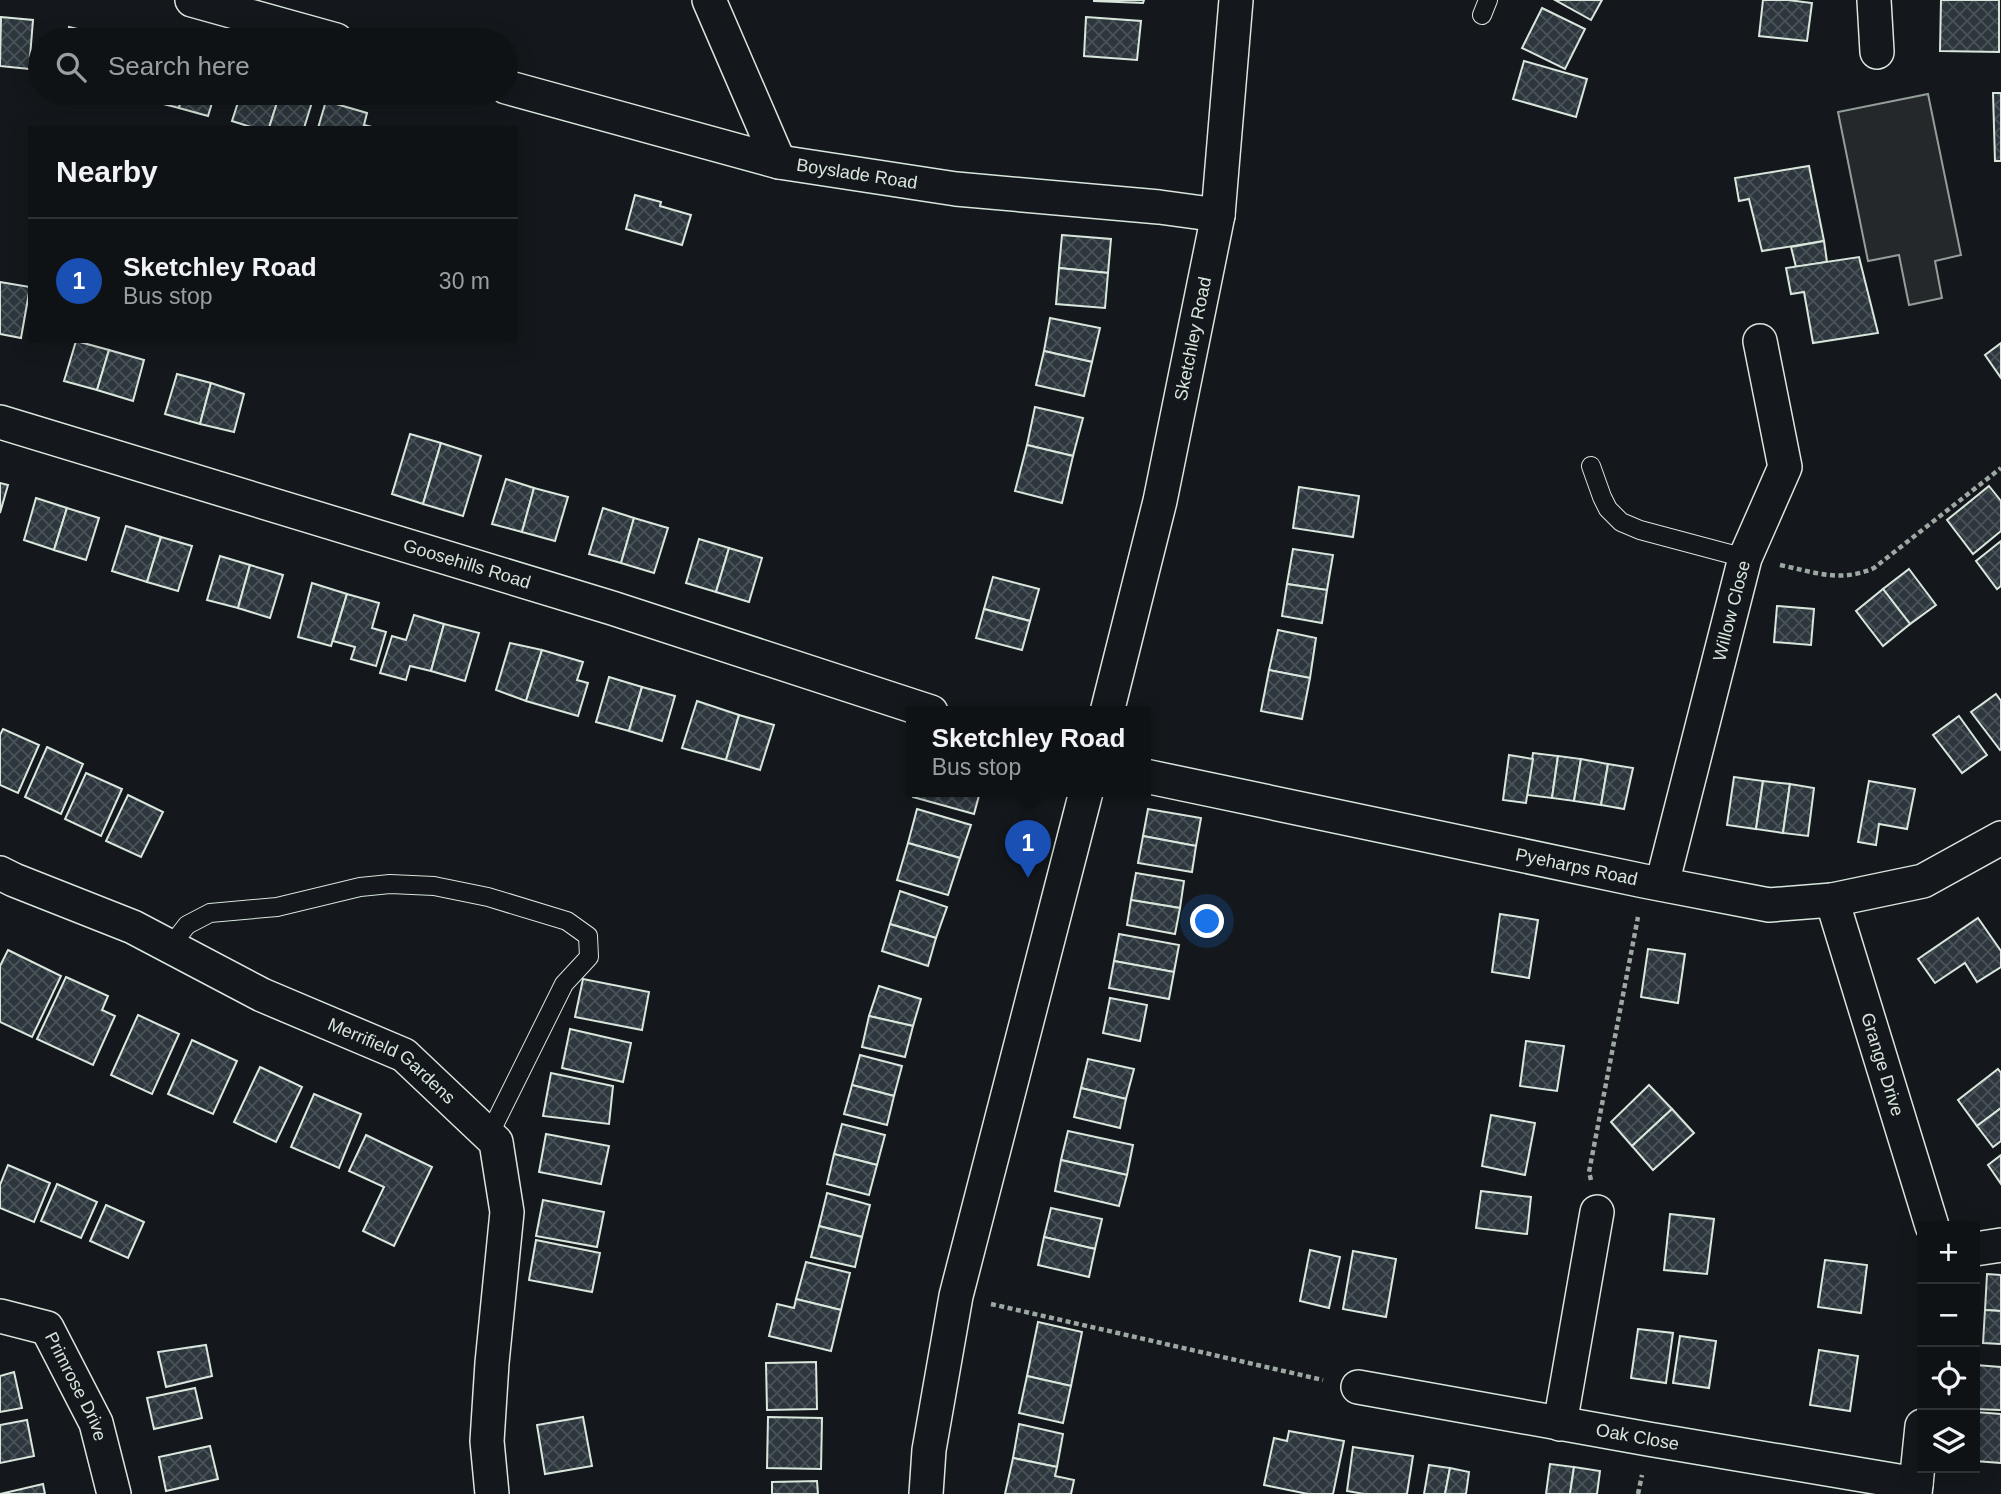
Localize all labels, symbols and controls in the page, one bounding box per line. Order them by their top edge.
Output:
search box [28,28,518,105]
icon: search [52,48,90,86]
text: Search here [108,51,250,81]
text: Nearby [56,155,158,188]
street label: Boyslade Road [795,155,919,193]
text: Sketchley Road [123,252,317,282]
text: 1 [73,268,85,294]
text: 30 m [439,268,490,294]
street label: Sketchley Road [1171,275,1215,403]
text: Bus stop [123,283,213,309]
street label: Goosehills Road [401,535,533,593]
street label: Willow Close [1709,558,1754,663]
popup [906,706,1151,797]
text: Sketchley Road [932,723,1125,753]
text: Bus stop [932,754,1021,780]
pin: 1 [1005,820,1051,878]
street label: Pyeharps Road [1514,844,1639,889]
your location [1190,904,1224,938]
street label: Grange Drive [1857,1010,1908,1119]
street label: Merrifield Gardens [325,1014,459,1108]
map controls [1917,1221,1980,1473]
button: + [1917,1221,1980,1284]
button: − [1917,1284,1980,1347]
street label: Primrose Drive [41,1329,110,1443]
button: locate [1917,1347,1980,1410]
button: layers [1917,1410,1980,1473]
street label: Oak Close [1594,1420,1681,1454]

